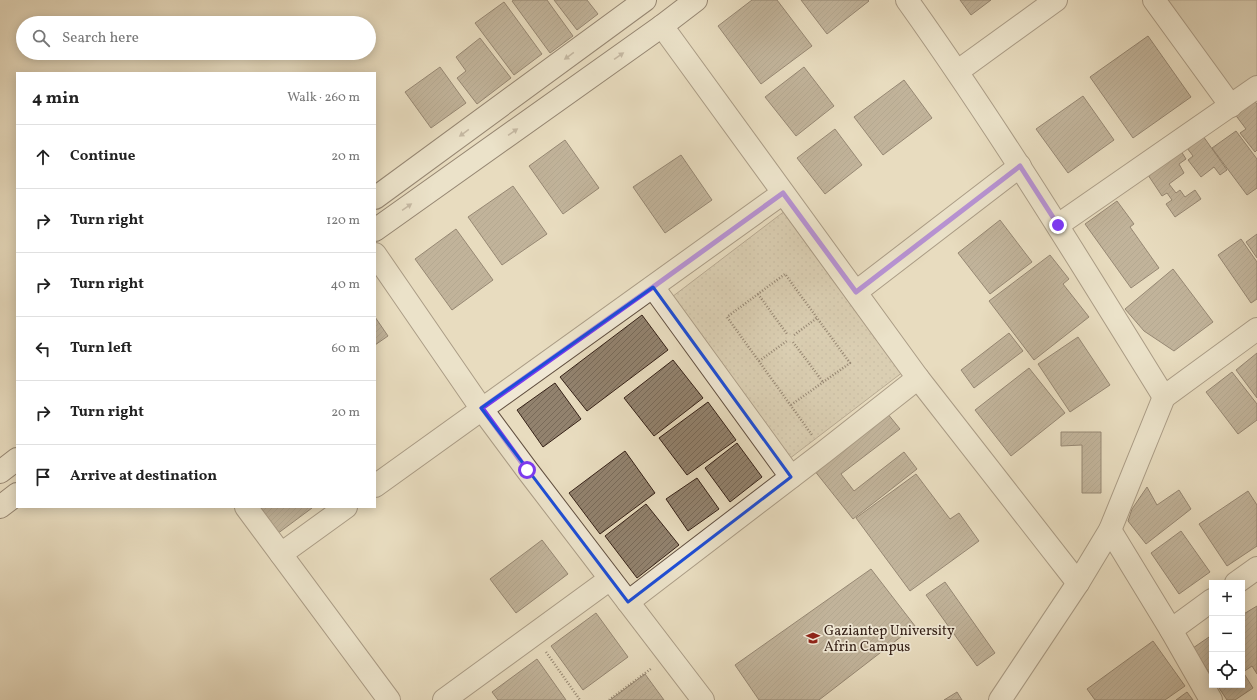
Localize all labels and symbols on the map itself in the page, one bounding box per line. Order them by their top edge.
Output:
one-way arrow [563,52,574,60]
one-way arrow [613,52,624,60]
one-way arrow [507,128,518,136]
one-way arrow [458,129,469,137]
one-way arrow [401,203,412,211]
route end [1049,216,1067,234]
route start [518,461,536,479]
place label: Gaziantep University Afrin Campus [824,622,955,657]
school or university icon: Gaziantep University Afrin Campus [805,630,821,646]

